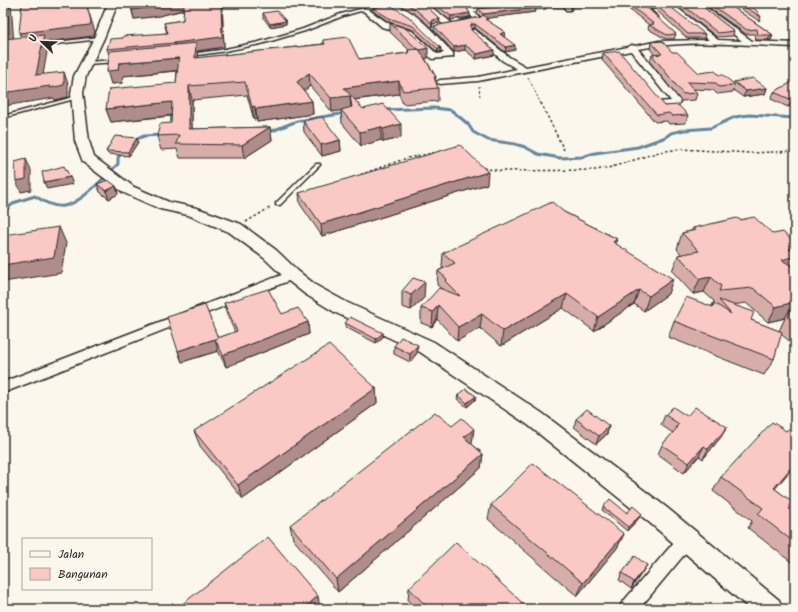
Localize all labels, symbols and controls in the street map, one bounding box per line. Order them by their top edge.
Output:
north arrow [22,22,62,62]
text: U [24,32,43,45]
legend [22,538,152,590]
text: Jalan [58,545,84,564]
text: Bangunan [58,565,108,584]

